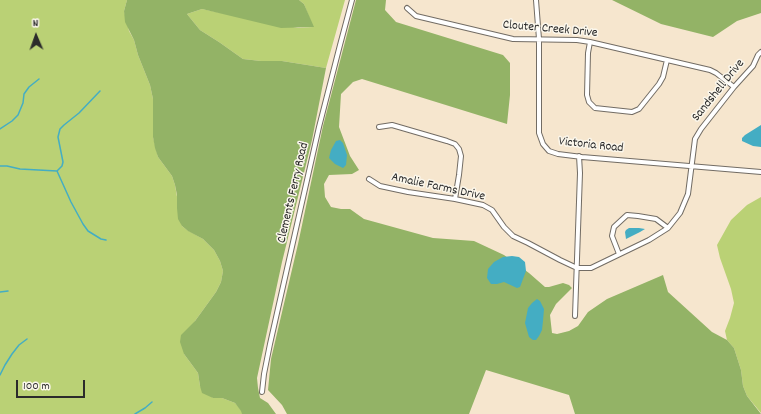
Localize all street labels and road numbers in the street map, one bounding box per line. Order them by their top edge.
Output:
street label: Clouter Creek Drive [502,18,598,42]
street label: Sandshell Drive [689,57,749,125]
street label: Victoria Road [558,135,624,157]
street label: Clements Ferry Road [275,141,313,245]
street label: Amalie Farms Drive [390,170,486,206]

